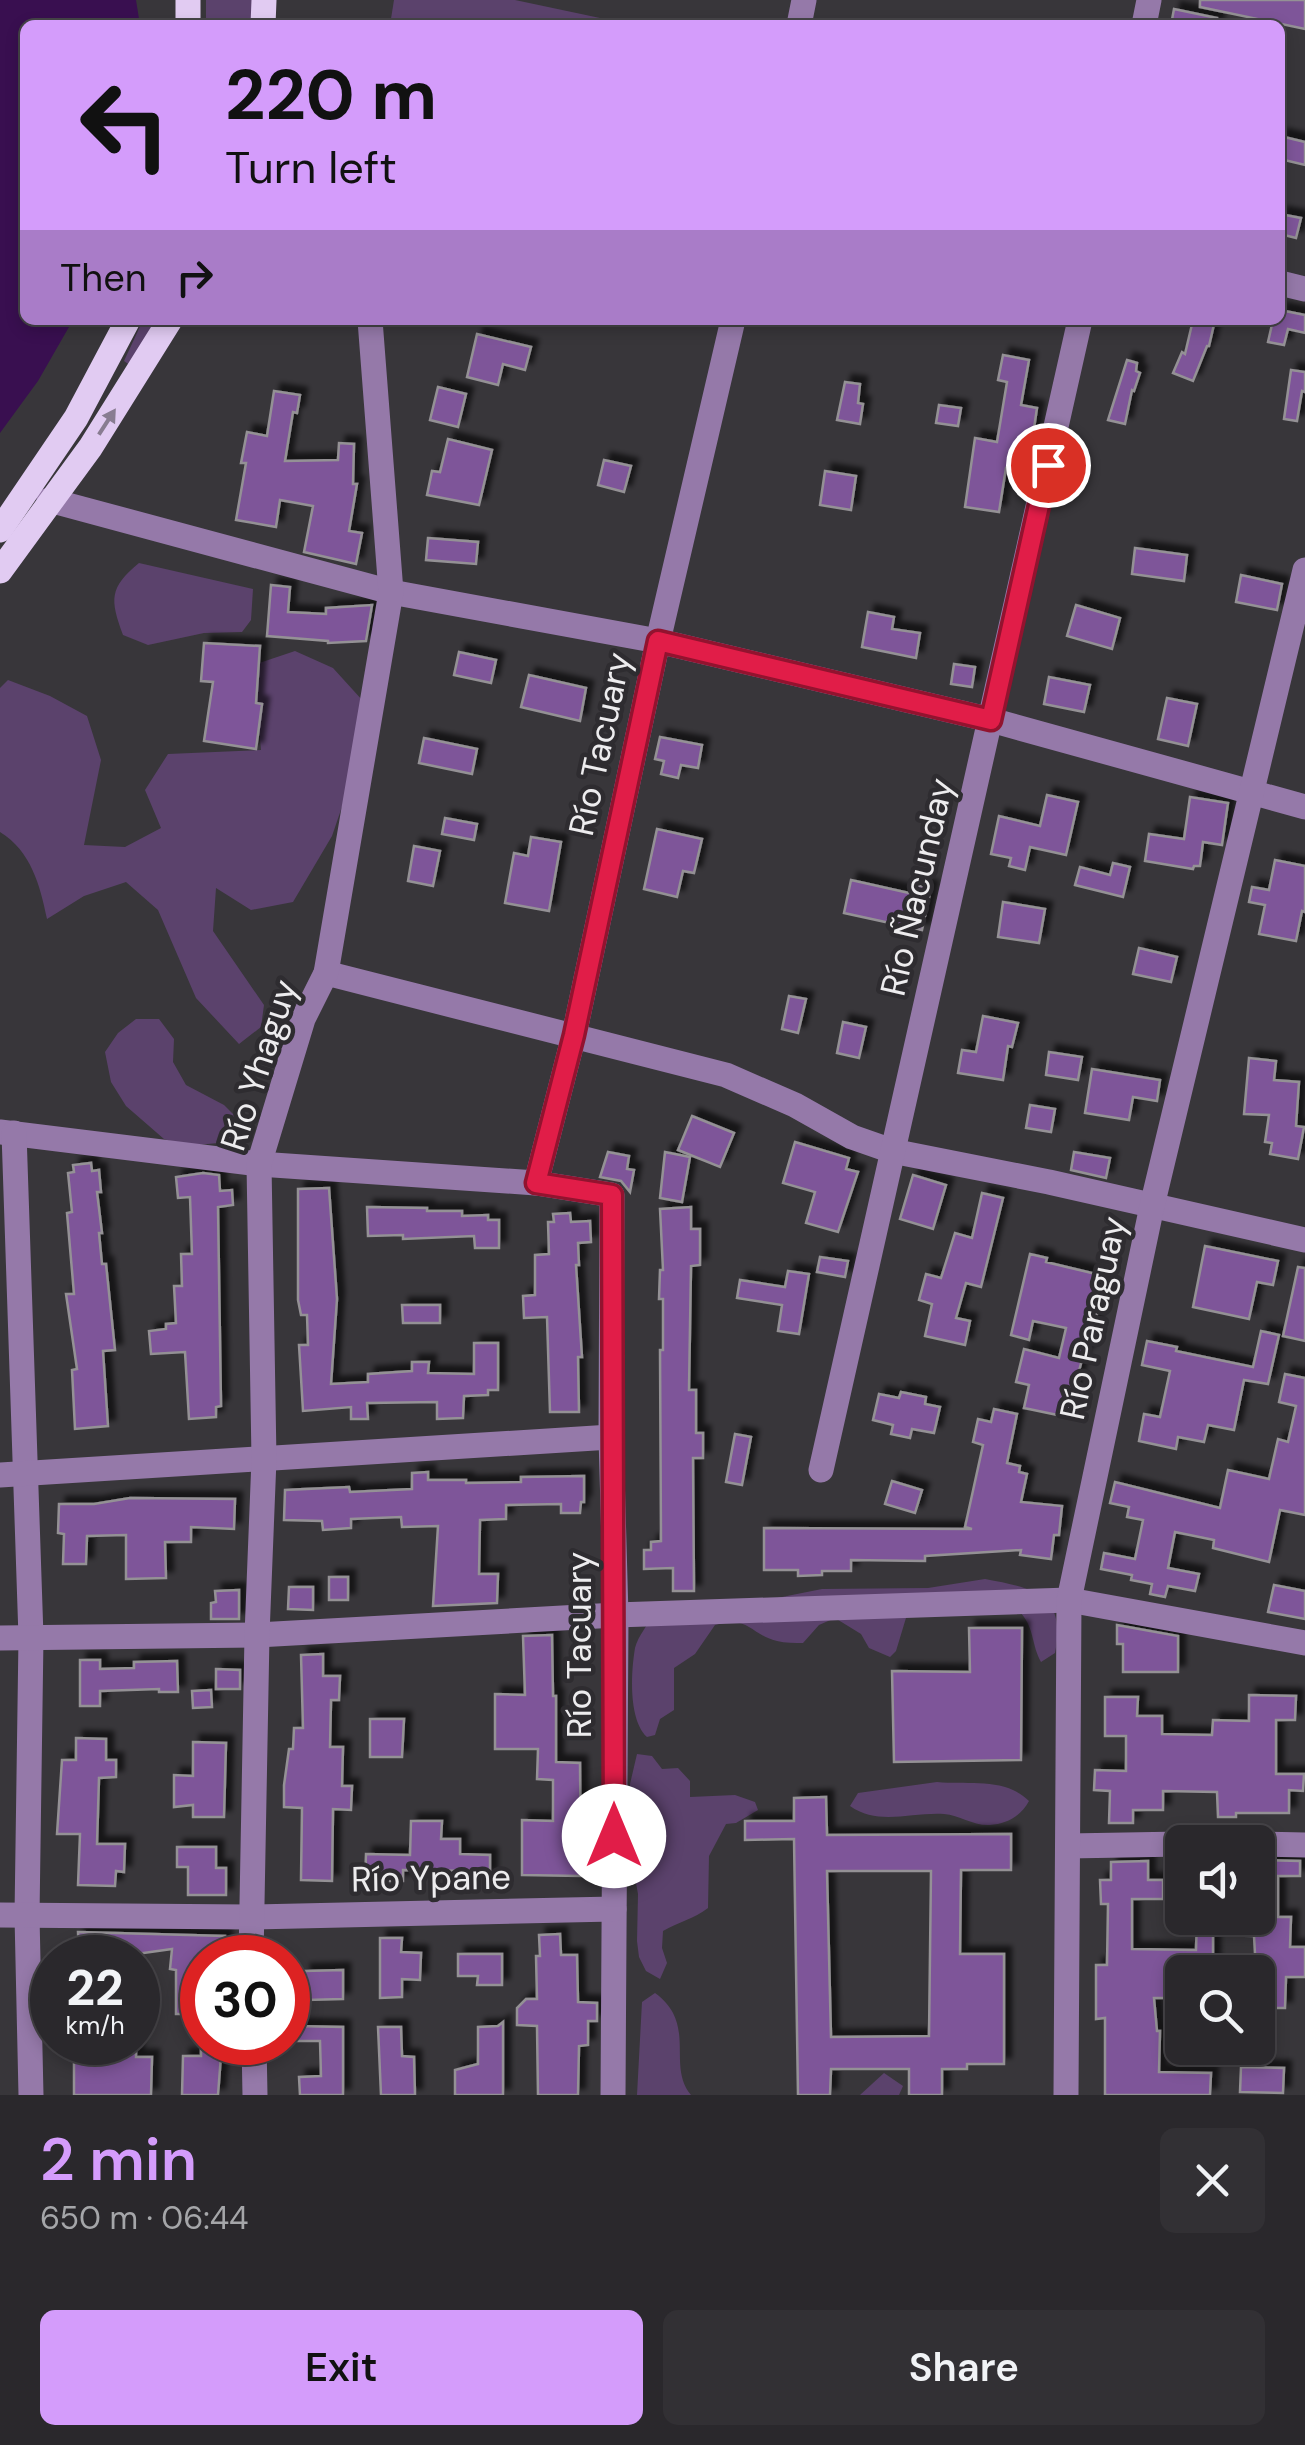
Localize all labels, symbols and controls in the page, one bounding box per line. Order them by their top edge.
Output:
text: 220 m [225,50,437,141]
icon: left [60,60,190,190]
text: Turn left [225,138,397,197]
icon: right [167,250,222,305]
text: Then [60,253,147,303]
one-way arrow [97,408,115,436]
pin [1006,423,1091,508]
icon: arrive [1021,438,1076,493]
street label: Río Tacuary [558,648,642,840]
street label: Río Ñacunday [870,774,964,1000]
street label: Río Yhaguy [210,974,308,1156]
street label: Río Paraguay [1049,1212,1137,1424]
street label: Río Tacuary [556,1552,602,1738]
position arrow [562,1784,666,1888]
map controls [1165,1825,1275,2065]
button: sound [1165,1825,1275,1935]
street label: Río Ypane [351,1854,511,1902]
speed limit sign: 30 [180,1935,310,2065]
text: 22 [66,1955,124,2021]
button: search [1165,1955,1275,2065]
text: km/h [65,2009,125,2042]
text: 2 min [40,2120,197,2199]
button: close [1160,2128,1265,2233]
text: 650 m · 06:44 [40,2197,249,2239]
button: Exit [40,2310,643,2425]
button: Share [663,2310,1265,2425]

